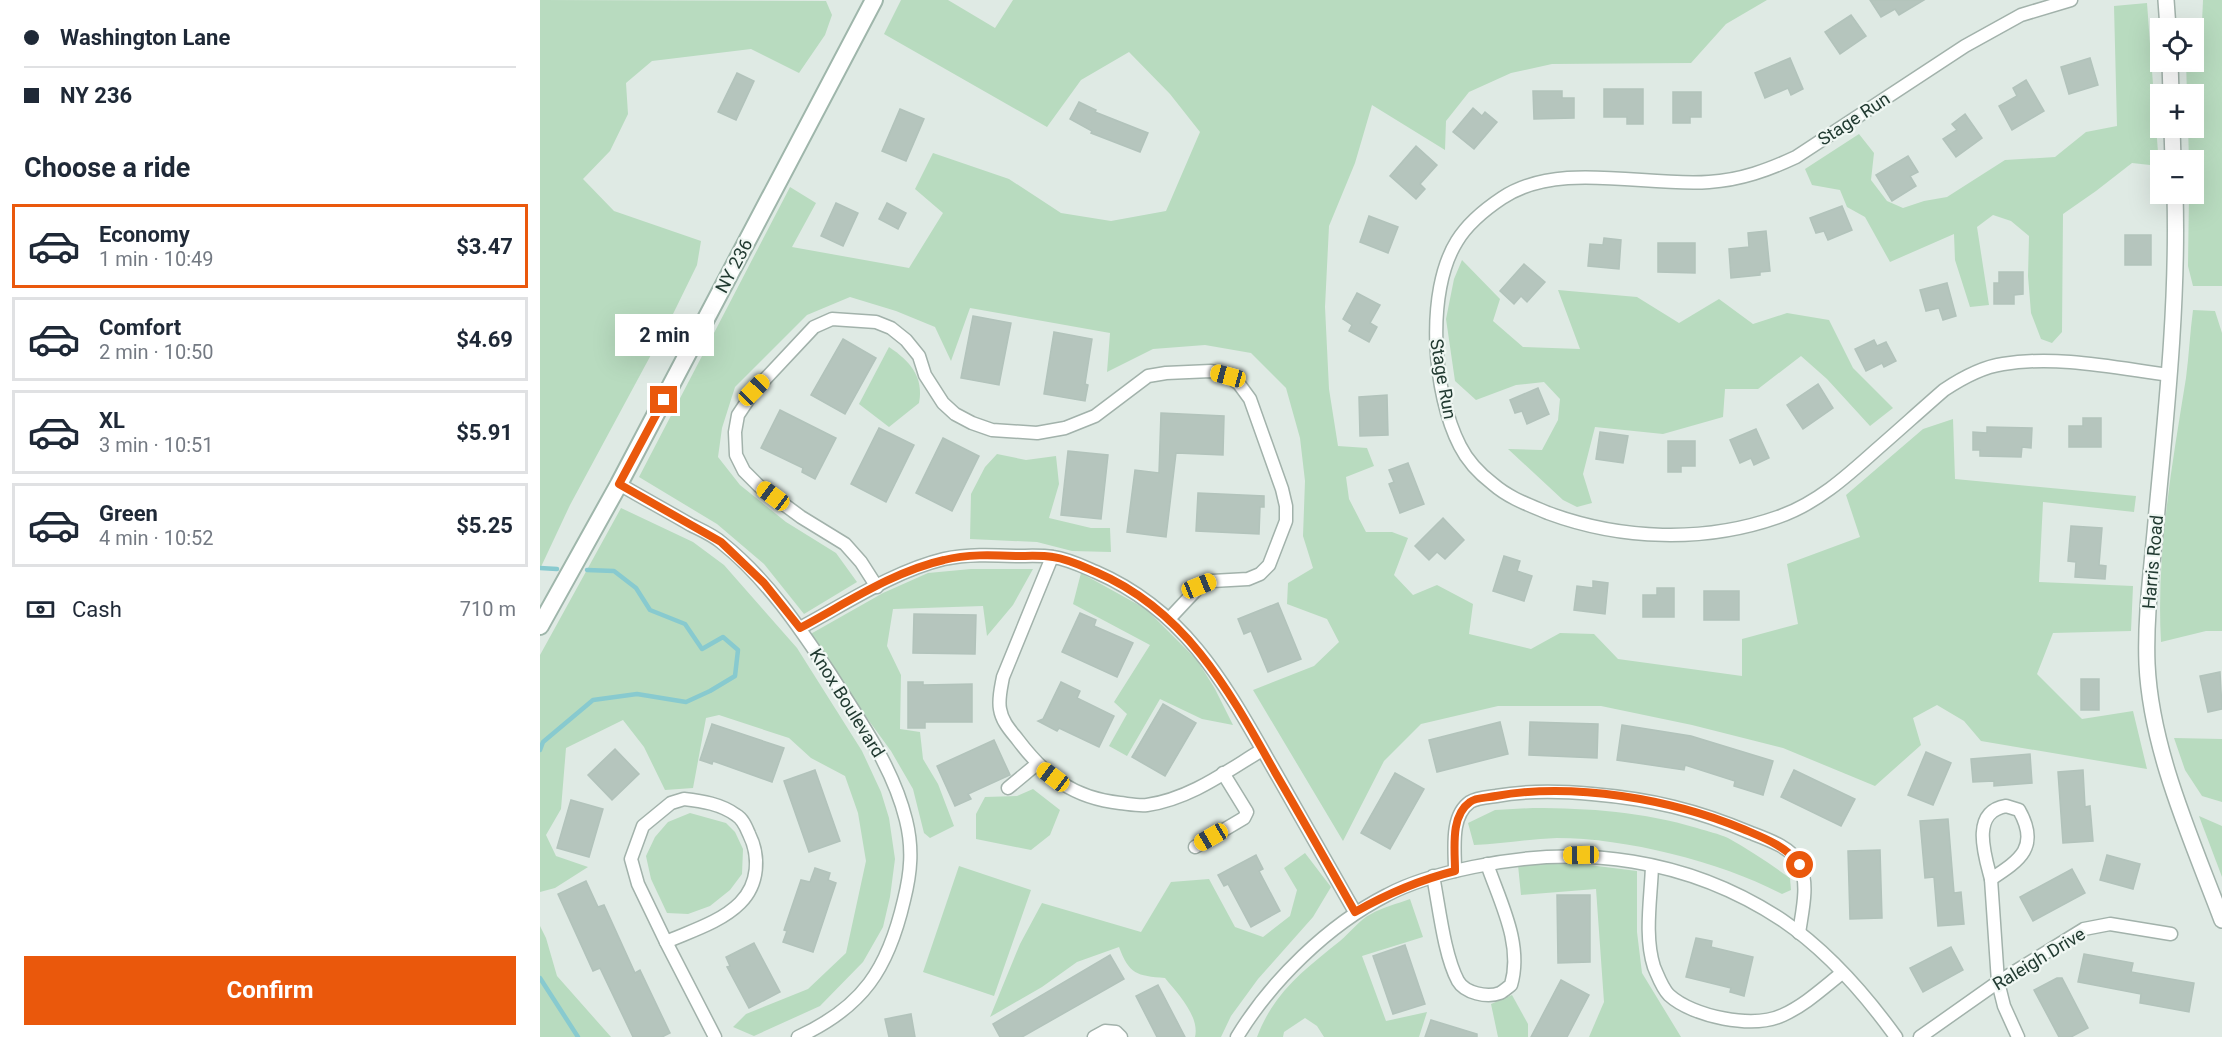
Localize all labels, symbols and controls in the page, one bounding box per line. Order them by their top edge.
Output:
map controls [2150,18,2204,204]
button: locate [2150,18,2204,72]
text: Washington Lane [60,25,230,50]
text: NY 236 [60,83,132,108]
button: + [2150,84,2204,138]
street label: Stage Run [1814,88,1894,150]
button: − [2150,150,2204,204]
text: Choose a ride [24,152,190,184]
icon: car [27,219,81,273]
text: Economy [99,222,190,247]
text: $3.47 [456,234,513,259]
street label: NY 236 [711,235,756,296]
text: 1 min · 10:49 [99,247,214,271]
icon: car [27,312,81,366]
callout: 2 min [614,313,714,355]
text: Comfort [99,315,181,340]
text: 2 min [639,323,690,347]
text: $4.69 [456,327,513,352]
street label: Stage Run [1426,337,1461,421]
text: 2 min · 10:50 [99,340,214,364]
car [1208,363,1248,389]
car [735,371,773,409]
route end [650,386,677,413]
icon: car [27,405,81,459]
text: XL [99,408,125,433]
text: $5.91 [456,420,513,445]
text: 3 min · 10:51 [99,433,214,457]
car [753,478,793,514]
icon: car [27,498,81,552]
text: Green [99,501,158,526]
text: $5.25 [456,513,513,538]
street label: Harris Road [2138,514,2167,610]
text: 4 min · 10:52 [99,526,214,550]
car [1179,571,1219,601]
icon: cash [24,593,57,626]
text: Cash [72,597,122,622]
text: 710 m [460,597,516,621]
street label: Knox Boulevard [806,645,889,761]
car [1033,759,1073,795]
car [1191,820,1231,854]
car [1563,846,1599,864]
route start [1786,851,1813,878]
street label: Raleigh Drive [1989,923,2089,994]
button: Confirm [24,956,516,1025]

